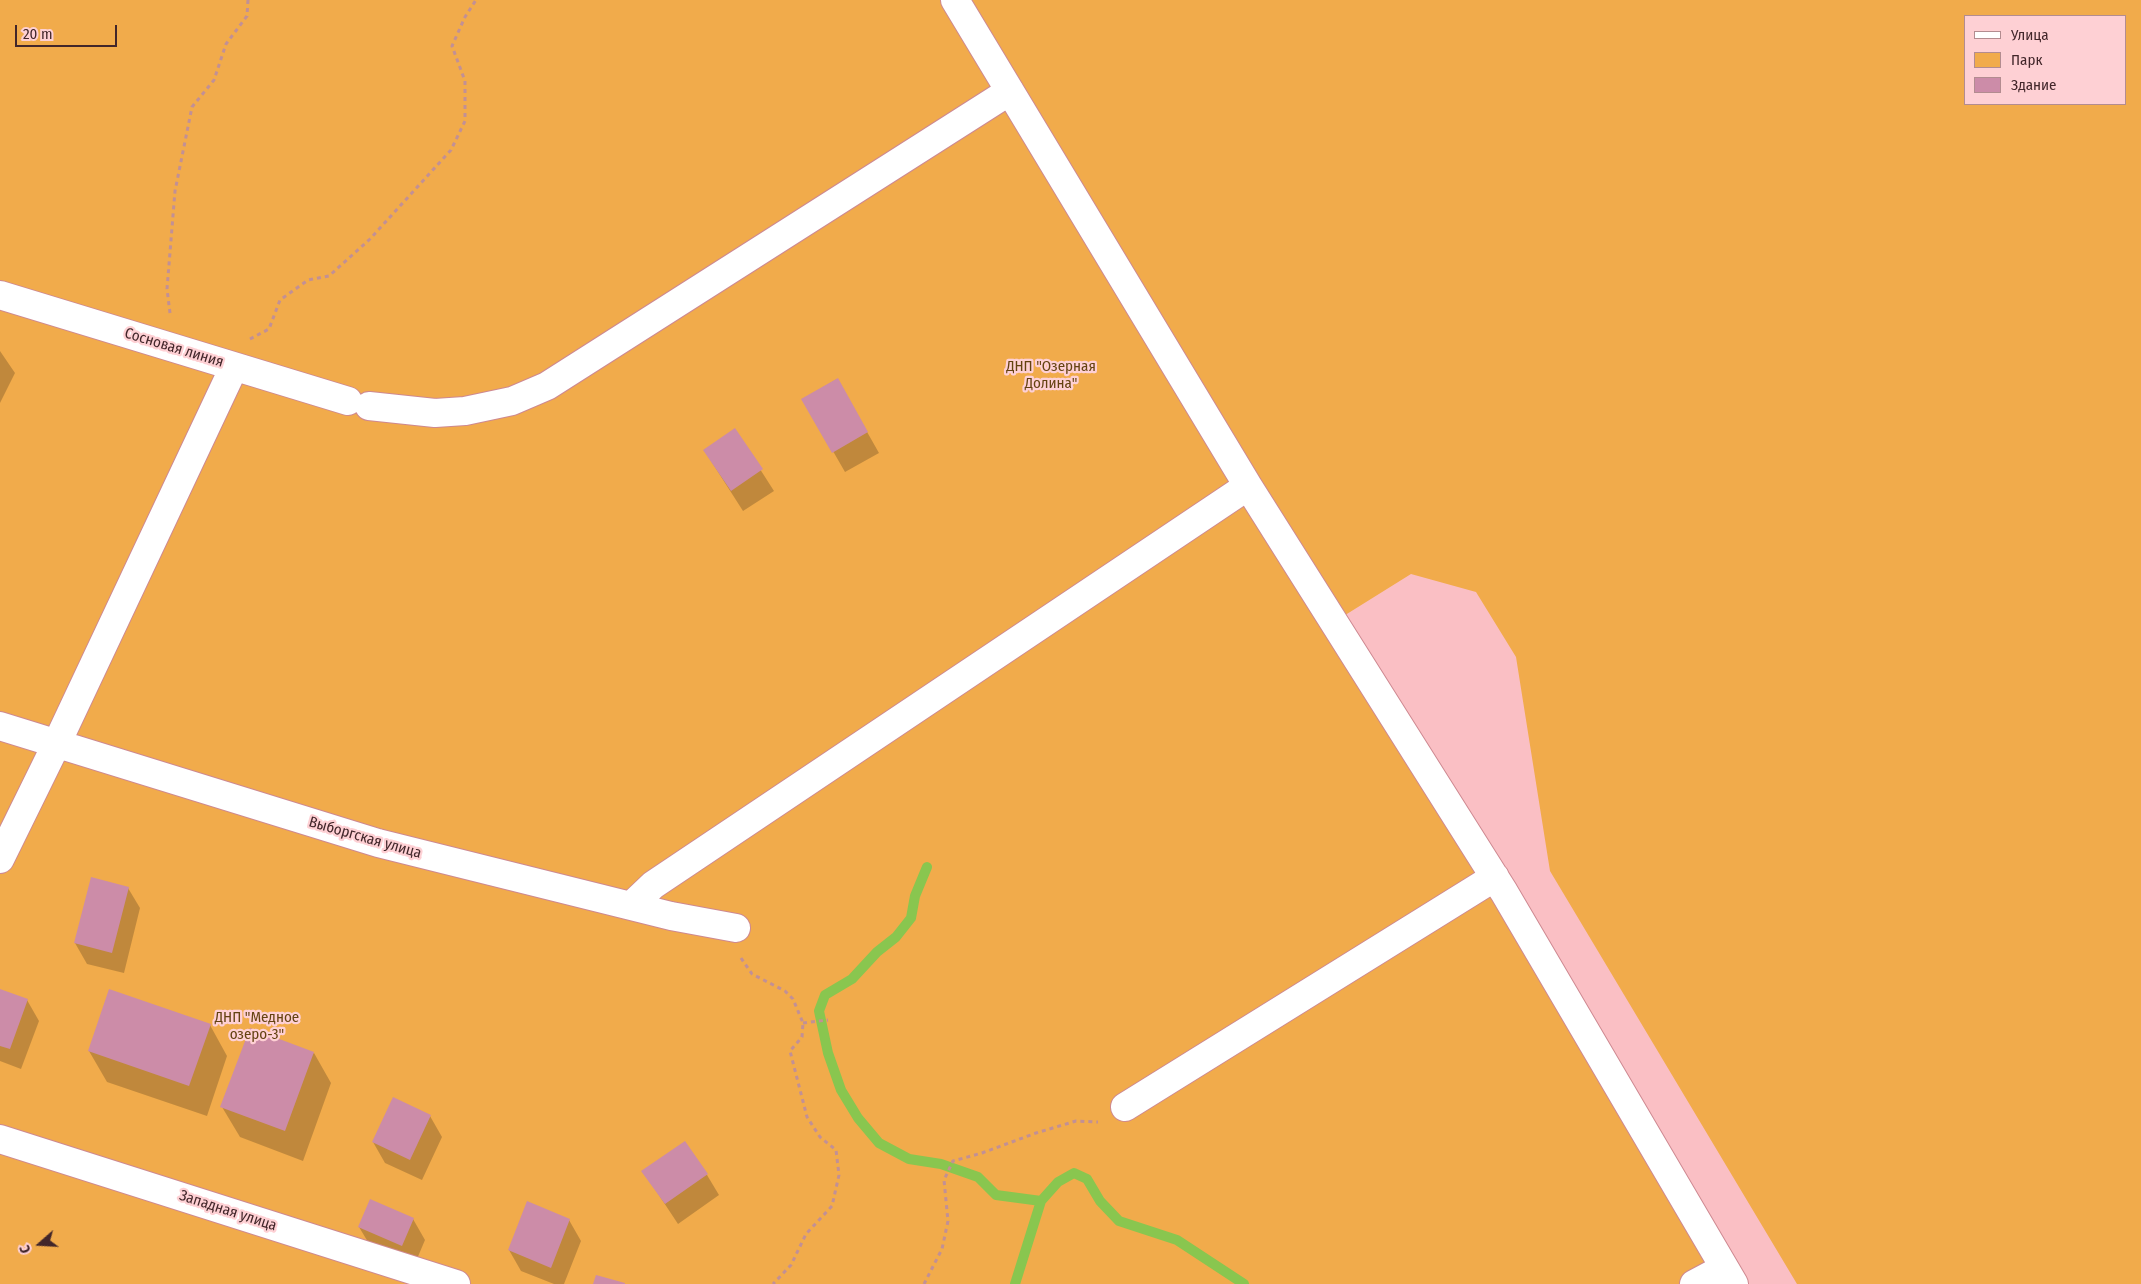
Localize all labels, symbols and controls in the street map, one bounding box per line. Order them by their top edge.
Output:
scale bar [18,15,120,47]
legend [1964,15,2126,105]
text: 20 m [23,25,53,43]
text: Улица [2011,26,2049,44]
text: Парк [2011,51,2042,69]
text: Здание [2011,76,2057,94]
street label: Сосновая линия [122,324,226,372]
park label: ДНП "Озерная Долина" [1006,358,1096,393]
street label: Выборгская улица [307,813,423,863]
park label: ДНП "Медное озеро-3" [215,1009,299,1044]
street label: Западная улица [177,1187,279,1235]
north arrow [15,1219,65,1269]
text: С [16,1243,35,1255]

